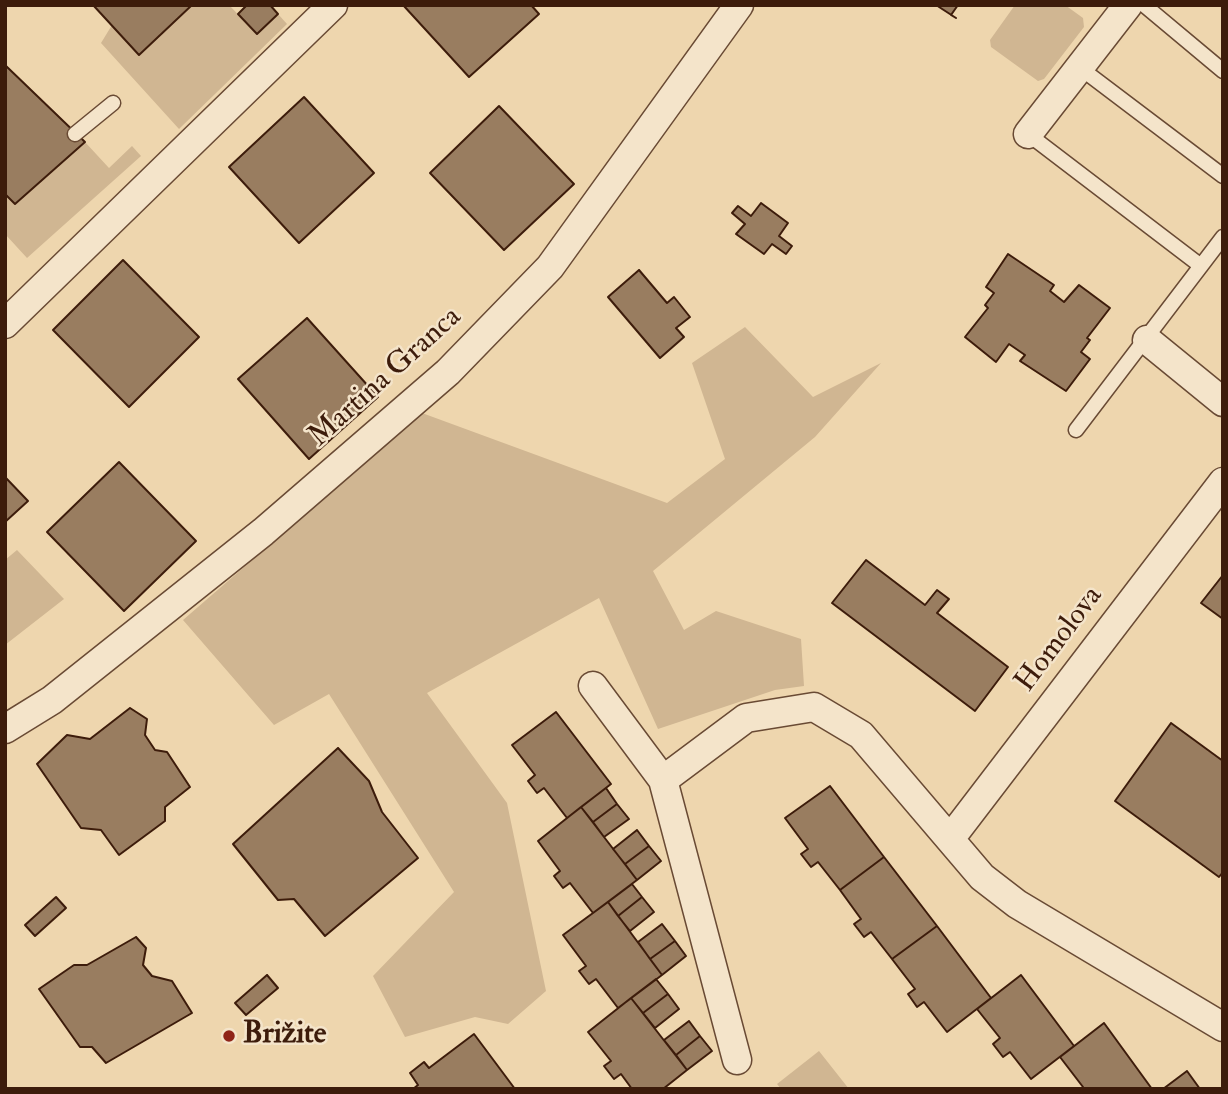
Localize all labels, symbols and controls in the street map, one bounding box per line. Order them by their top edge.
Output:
street label: Martina Granca [302,300,470,456]
street label: Homolova [1009,580,1111,700]
place label: Brižite [243,1018,326,1054]
marker: Brižite [221,1028,237,1044]

